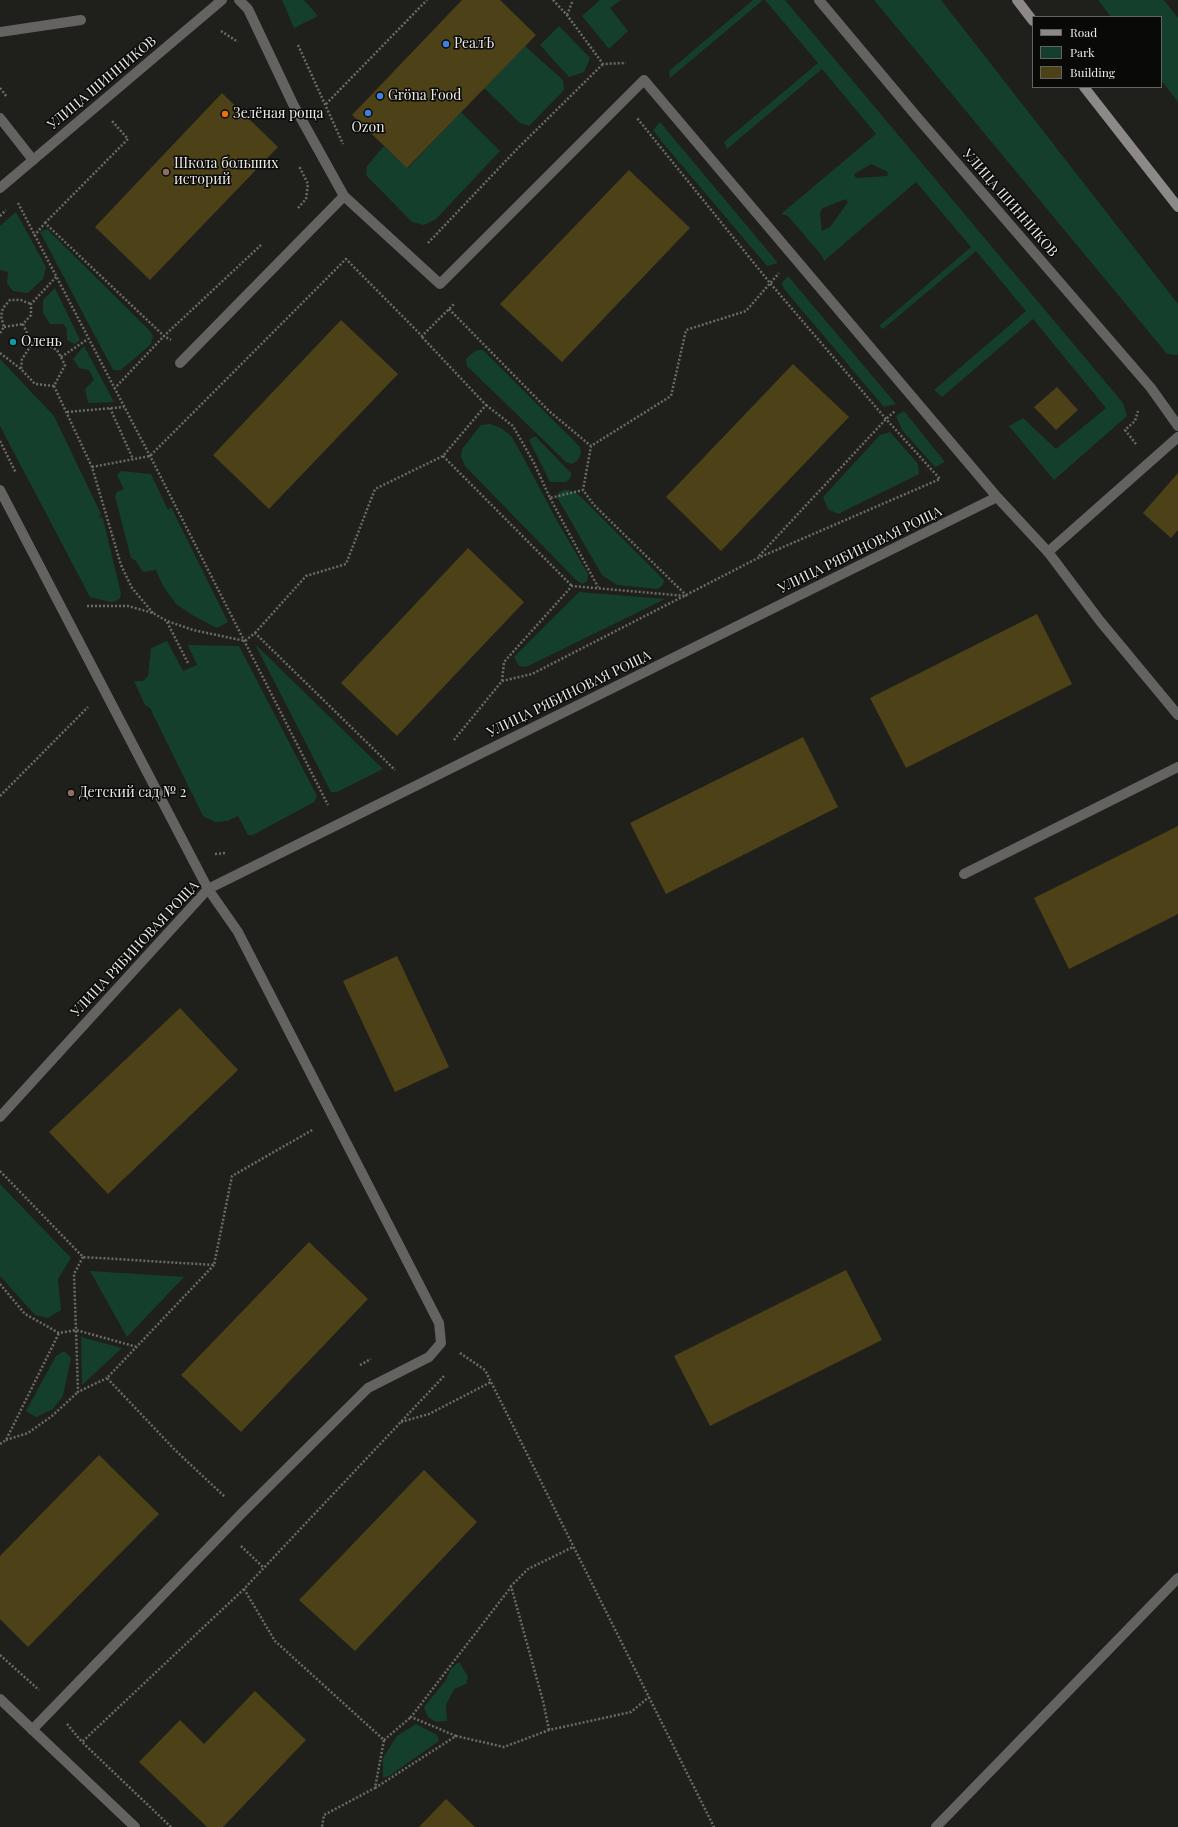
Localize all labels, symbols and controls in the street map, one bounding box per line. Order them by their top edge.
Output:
legend [1032,16,1162,88]
text: Road [1070,24,1097,40]
street label: УЛИЦА ШИННИКОВ [44,33,160,133]
place label: РеалЪ [454,36,494,52]
marker: РеалЪ [441,39,451,49]
text: Park [1070,44,1095,60]
text: Building [1070,64,1115,80]
place label: Gröna Food [388,88,461,104]
marker: Gröna Food [375,91,385,101]
place label: Зелёная роща [233,106,324,122]
marker: Ozon [363,108,373,118]
marker: Зелёная роща [220,109,230,119]
place label: Ozon [351,120,385,136]
street label: УЛИЦА ШИННИКОВ [959,146,1061,260]
place label: Школа больших историй [174,156,279,188]
marker: Школа больших историй [161,167,171,177]
place label: Олень [21,334,62,350]
marker: Олень [8,337,18,347]
street label: УЛИЦА РЯБИНОВАЯ РОЩА [775,503,945,597]
street label: УЛИЦА РЯБИНОВАЯ РОЩА [484,647,654,741]
place label: Детский сад № 2 [79,785,187,801]
marker: Детский сад № 2 [66,788,76,798]
street label: УЛИЦА РЯБИНОВАЯ РОЩА [67,877,203,1021]

